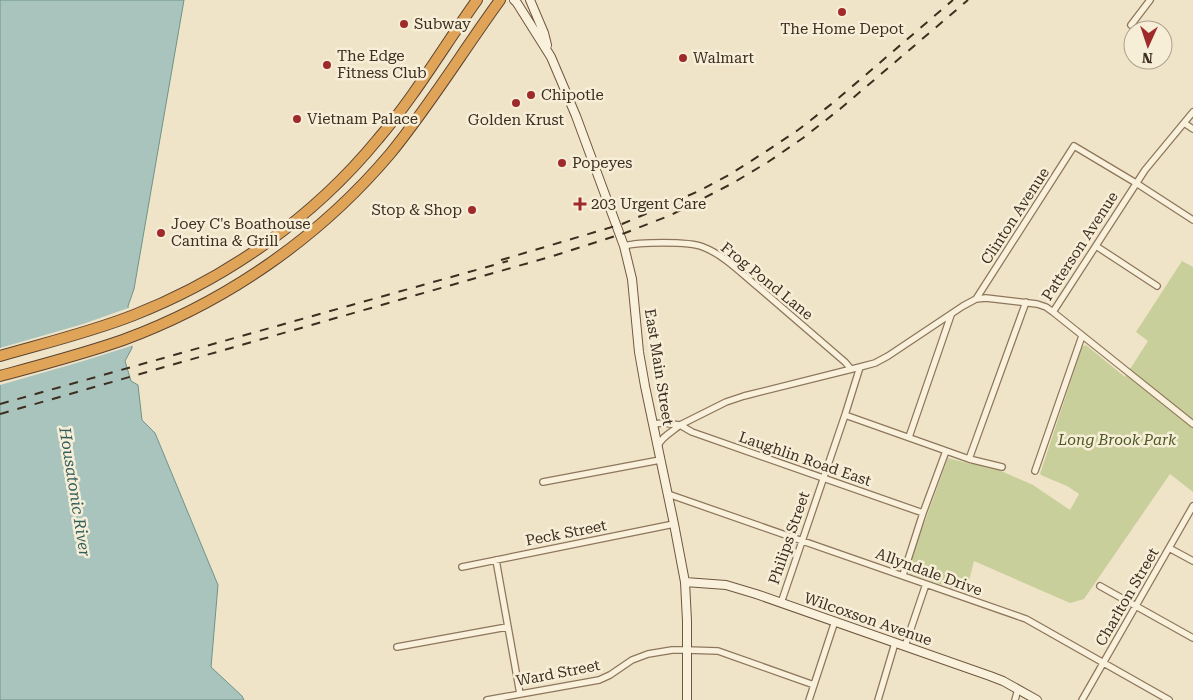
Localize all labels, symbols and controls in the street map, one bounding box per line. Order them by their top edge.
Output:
marker: The Home Depot [836,6,848,18]
place label: Subway [414,15,471,33]
marker: Subway [398,18,410,30]
place label: The Home Depot [780,20,904,38]
north arrow [1123,20,1173,70]
place label: The Edge Fitness Club [337,47,427,82]
place label: Walmart [693,49,755,67]
text: N [1141,50,1153,66]
marker: Walmart [677,52,689,64]
marker: The Edge Fitness Club [321,59,333,71]
place label: Chipotle [541,86,604,104]
marker: Chipotle [525,89,537,101]
marker: Golden Krust [510,97,522,109]
place label: Vietnam Palace [307,110,418,128]
place label: Golden Krust [468,111,565,129]
marker: Vietnam Palace [291,113,303,125]
place label: Popeyes [572,154,632,172]
marker: Popeyes [556,157,568,169]
street label: Clinton Avenue [977,164,1053,268]
street label: Patterson Avenue [1038,188,1122,304]
place label: 203 Urgent Care [591,195,706,213]
marker: 203 Urgent Care [573,197,587,211]
place label: Stop & Shop [371,201,462,219]
marker: Stop & Shop [466,204,478,216]
place label: Joey C's Boathouse Cantina & Grill [171,215,311,250]
marker: Joey C's Boathouse Cantina & Grill [155,227,167,239]
street label: Frog Pond Lane [717,238,817,324]
street label: East Main Street [641,307,677,427]
water label: Housatonic River [55,425,95,558]
street label: Laughlin Road East [736,428,874,490]
park label: Long Brook Park [1057,431,1177,449]
street label: Philips Street [765,489,813,587]
street label: Peck Street [524,516,609,550]
street label: Allyndale Drive [873,544,985,600]
street label: Charlton Street [1092,544,1163,649]
street label: Wilcoxson Avenue [802,589,934,649]
street label: Ward Street [514,656,602,690]

